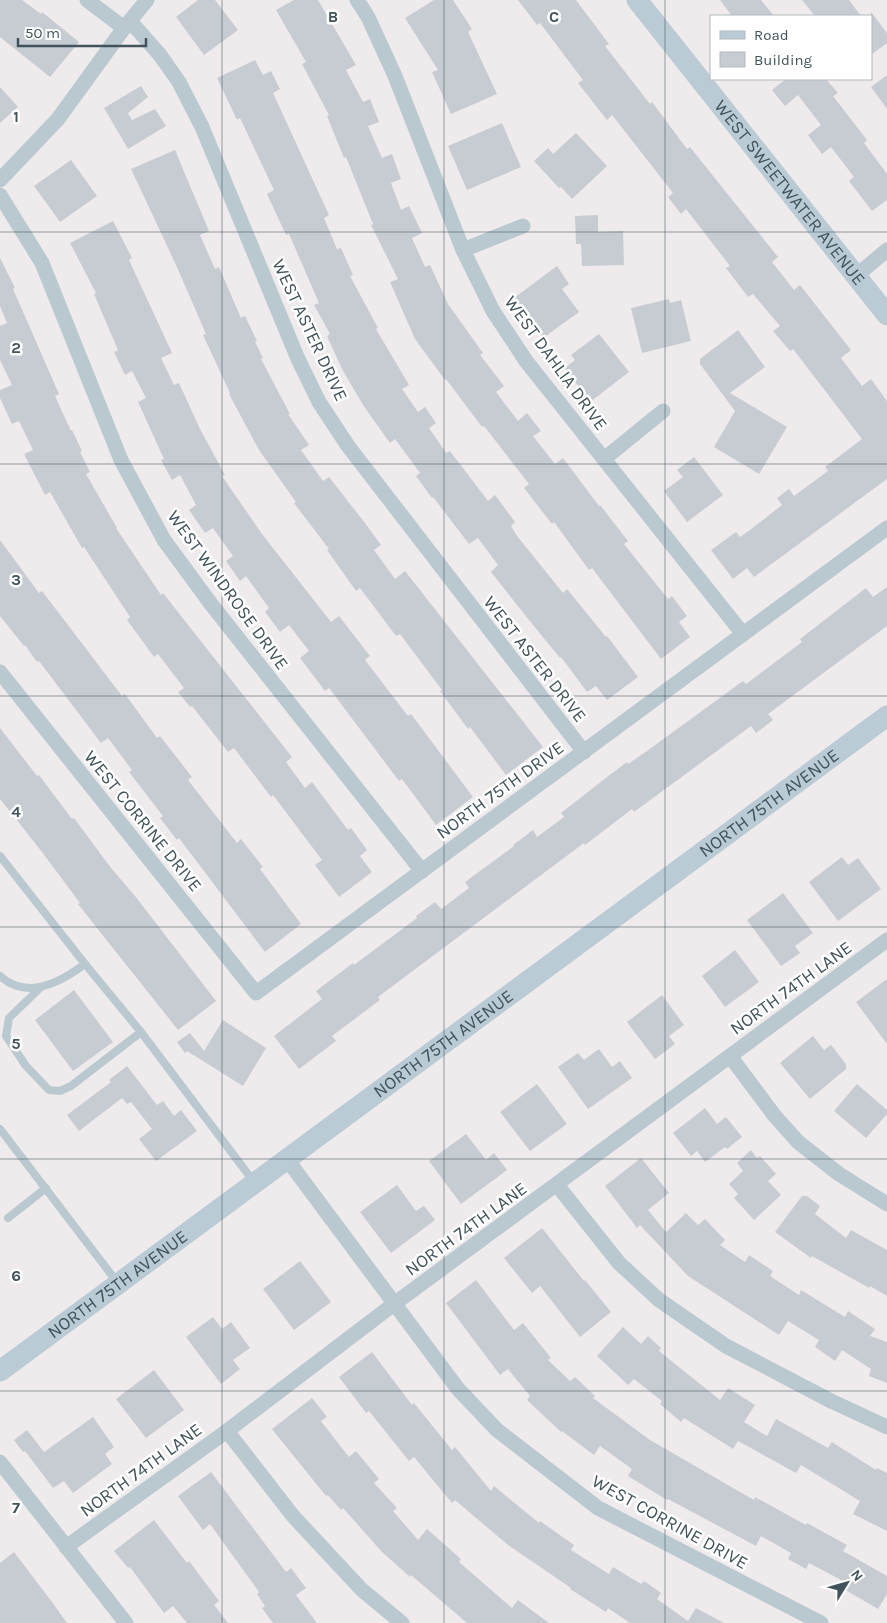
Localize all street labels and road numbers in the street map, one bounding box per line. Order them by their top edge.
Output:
street label: WEST SWEETWATER AVENUE [710,96,870,290]
street label: WEST ASTER DRIVE [267,255,353,405]
street label: WEST DAHLIA DRIVE [500,291,612,435]
street label: WEST WINDROSE DRIVE [163,506,293,674]
street label: WEST ASTER DRIVE [479,591,591,727]
street label: NORTH 75TH DRIVE [432,736,568,844]
street label: NORTH 75TH AVENUE [695,744,843,862]
street label: WEST CORRINE DRIVE [79,746,207,896]
street label: NORTH 74TH LANE [726,936,856,1040]
street label: NORTH 75TH AVENUE [369,985,518,1103]
street label: NORTH 74TH LANE [401,1177,531,1281]
street label: NORTH 75TH AVENUE [43,1225,192,1343]
street label: NORTH 74TH LANE [76,1418,206,1522]
street label: WEST CORRINE DRIVE [588,1470,752,1574]

